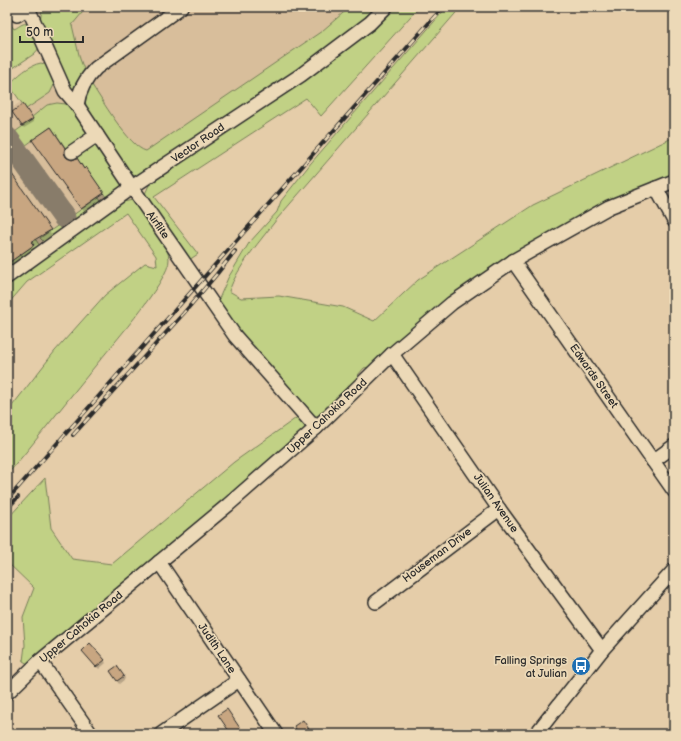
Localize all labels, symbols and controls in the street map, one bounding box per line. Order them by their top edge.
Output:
scale bar [20,18,83,44]
text: 50 m [26,25,53,40]
street label: Vector Road [169,121,227,165]
street label: Airflite [144,209,172,242]
street label: Edwards Street [567,342,621,411]
street label: Upper Cahokia Road [284,376,370,456]
street label: Julian Avenue [471,471,521,535]
street label: Houseman Drive [400,525,474,585]
street label: Upper Cahokia Road [37,588,125,666]
street label: Judith Lane [195,620,239,676]
place label: Falling Springs at Julian [494,654,568,680]
bus stop icon: Falling Springs at Julian [570,655,592,677]

